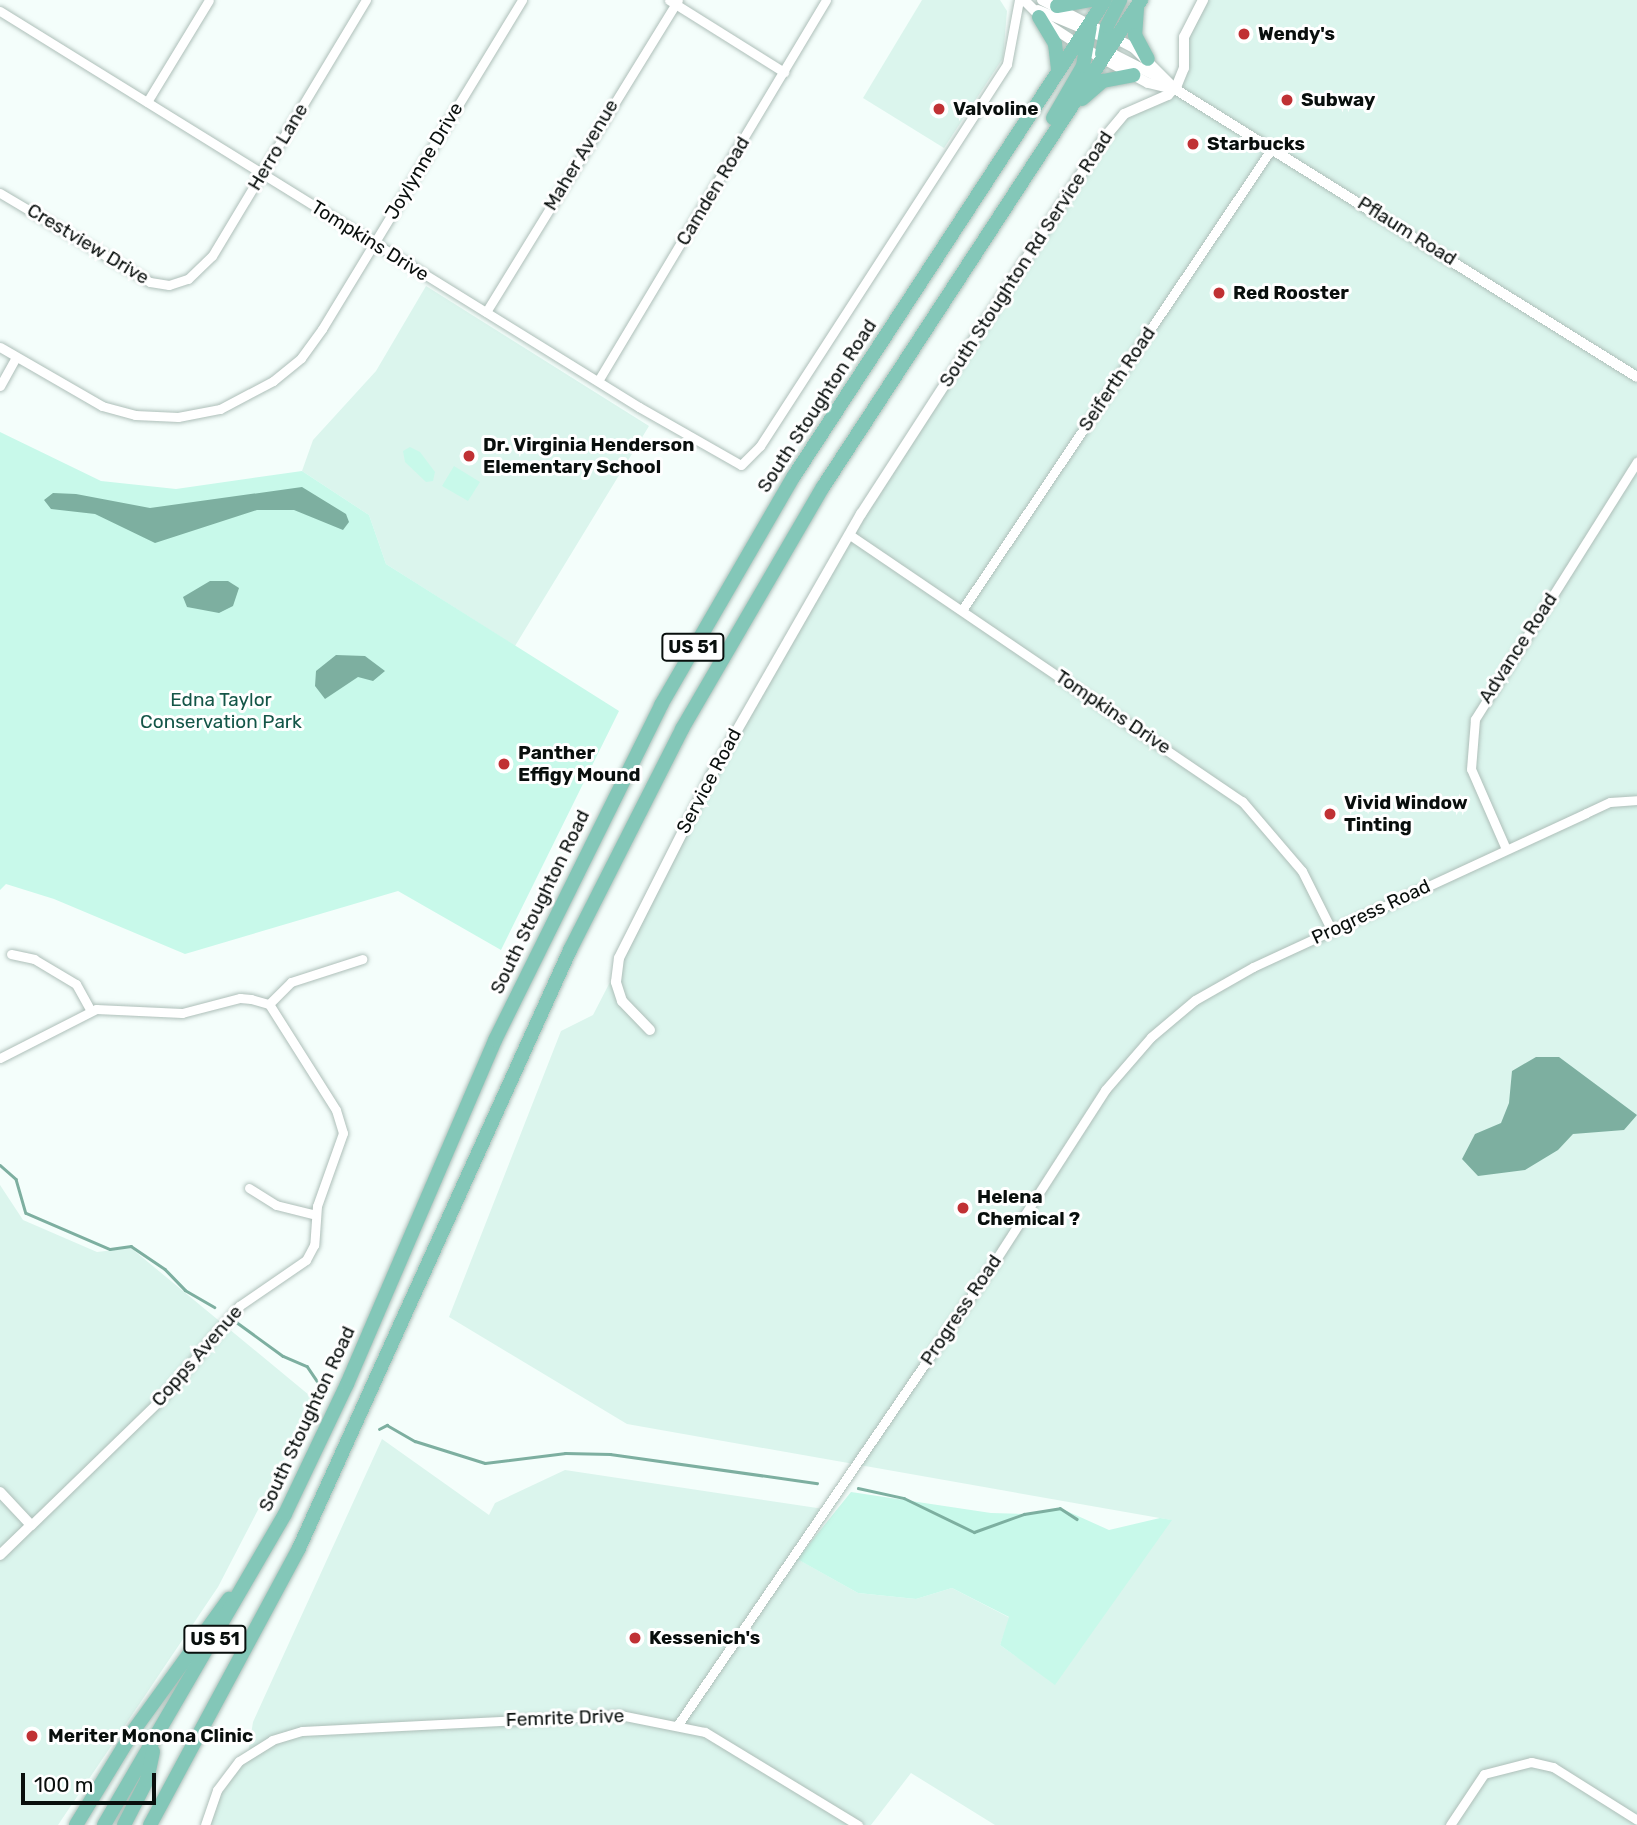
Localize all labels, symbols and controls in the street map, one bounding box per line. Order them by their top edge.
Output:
place label: Wendy's [1258,23,1335,45]
marker: Wendy's [1236,26,1252,42]
place label: Subway [1301,89,1375,111]
marker: Subway [1279,92,1295,108]
street label: Maher Avenue [539,95,623,215]
street label: Joylynne Drive [380,98,468,224]
place label: Valvoline [953,98,1039,120]
street label: Herro Lane [243,99,313,195]
marker: Valvoline [931,101,947,117]
street label: South Stoughton Rd Service Road [935,127,1117,391]
street label: Camden Road [672,132,754,250]
place label: Starbucks [1207,133,1305,155]
marker: Starbucks [1185,136,1201,152]
street label: Pflaum Road [1353,192,1461,270]
street label: Tompkins Drive [307,196,433,286]
street label: Crestview Drive [23,199,153,289]
place label: Red Rooster [1233,282,1349,304]
marker: Red Rooster [1211,285,1227,301]
street label: South Stoughton Road [753,315,881,497]
street label: Seiferth Road [1074,323,1160,435]
place label: Dr. Virginia Henderson Elementary School [483,434,695,478]
marker: Dr. Virginia Henderson Elementary School [461,448,477,464]
street label: Advance Road [1474,589,1562,707]
road number: US 51 [660,632,726,662]
street label: Tompkins Drive [1051,665,1175,759]
park label: Edna Taylor Conservation Park [140,689,302,733]
street label: Service Road [672,725,746,837]
place label: Panther Effigy Mound [518,742,641,786]
marker: Panther Effigy Mound [496,756,512,772]
place label: Vivid Window Tinting [1344,792,1468,836]
street label: South Stoughton Road [486,806,594,998]
marker: Vivid Window Tinting [1322,806,1338,822]
street label: Progress Road [1308,875,1434,949]
place label: Helena Chemical ? [977,1186,1080,1230]
marker: Helena Chemical ? [955,1200,971,1216]
street label: Progress Road [916,1250,1006,1370]
street label: Copps Avenue [147,1301,247,1411]
street label: South Stoughton Road [254,1323,360,1515]
road number: US 51 [182,1624,248,1654]
place label: Kessenich's [649,1627,760,1649]
marker: Kessenich's [627,1630,643,1646]
street label: Femrite Drive [505,1705,625,1731]
place label: Meriter Monona Clinic [48,1725,254,1747]
marker: Meriter Monona Clinic [22,1726,42,1746]
scale bar [24,1758,159,1802]
text: 100 m [34,1772,93,1797]

